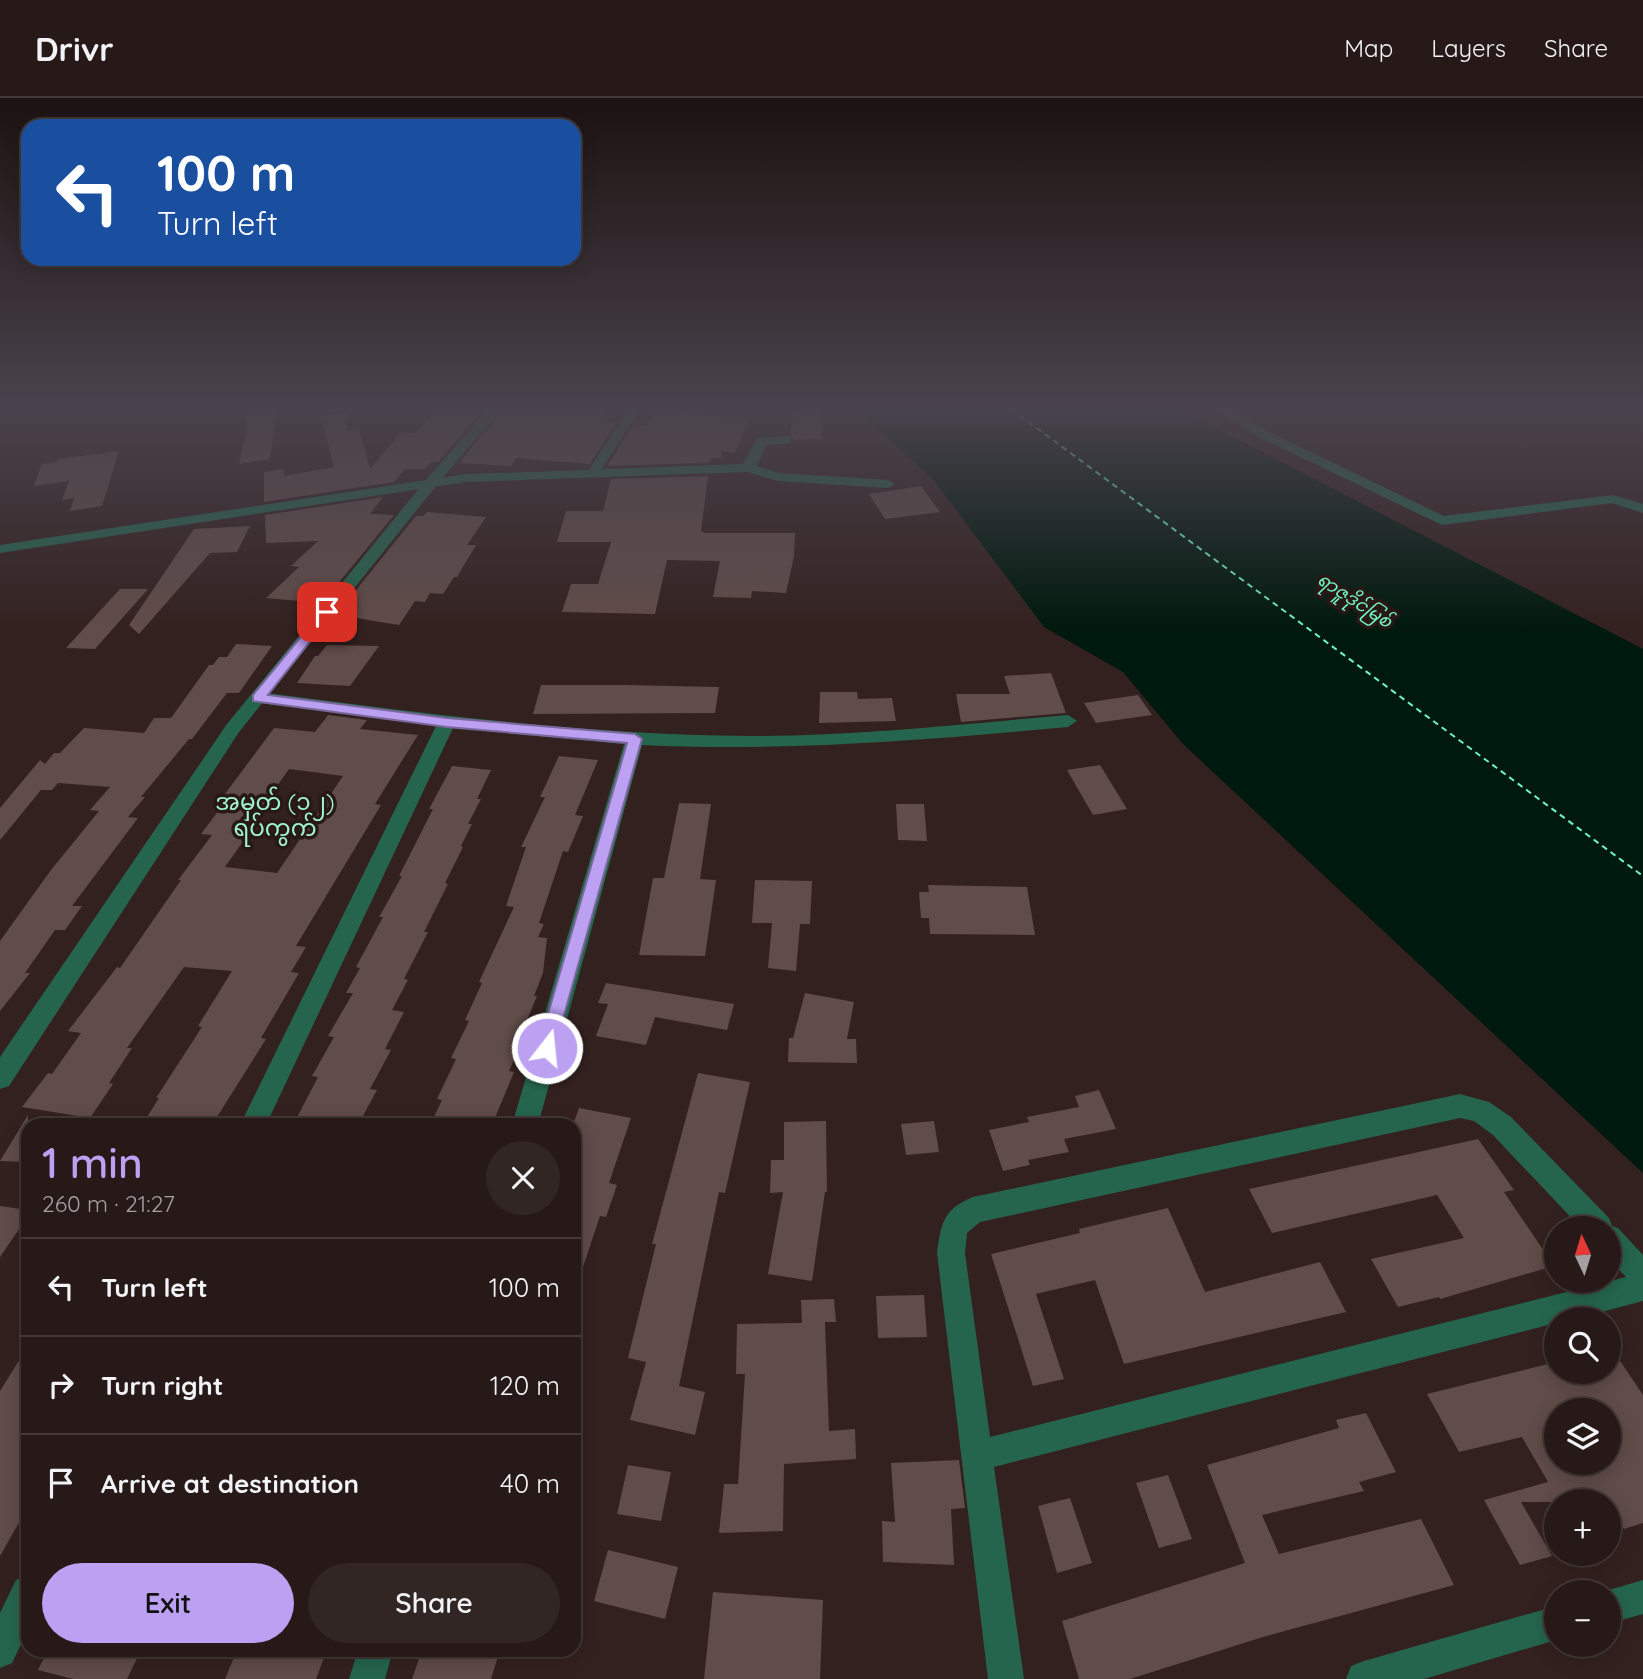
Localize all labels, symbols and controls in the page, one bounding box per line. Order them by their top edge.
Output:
text: Drivr [35,28,114,69]
text: Map [1344,33,1393,63]
text: Layers [1431,33,1506,63]
text: Share [1544,33,1608,63]
text: 100 m [157,142,295,203]
icon: left [42,147,133,238]
text: Turn left [157,203,278,243]
water label: ရာဇူဒိုင်မြစ် [1311,566,1398,637]
pin [297,582,357,642]
icon: arrive [308,593,346,631]
district label: အမှတ် (၁၂) ရပ်ကွက် [215,786,335,847]
position arrow [510,1011,584,1085]
text: 1 min [42,1136,143,1189]
button: close [486,1141,560,1215]
text: 260 m · 21:27 [42,1189,175,1218]
north arrow [1544,1216,1620,1293]
map controls [1544,1216,1621,1657]
icon: left [42,1268,80,1306]
text: Turn left [101,1271,208,1304]
text: 100 m [489,1271,560,1304]
button: search [1544,1307,1621,1384]
icon: right [42,1366,80,1404]
text: Turn right [101,1369,223,1402]
text: 120 m [490,1369,560,1402]
button: layers [1544,1398,1621,1475]
icon: arrive [42,1464,80,1502]
text: Arrive at destination [101,1467,359,1500]
text: 40 m [500,1467,560,1500]
button: + [1544,1489,1621,1566]
button: Exit [42,1563,294,1643]
button: Share [308,1563,560,1643]
button: − [1544,1580,1621,1657]

